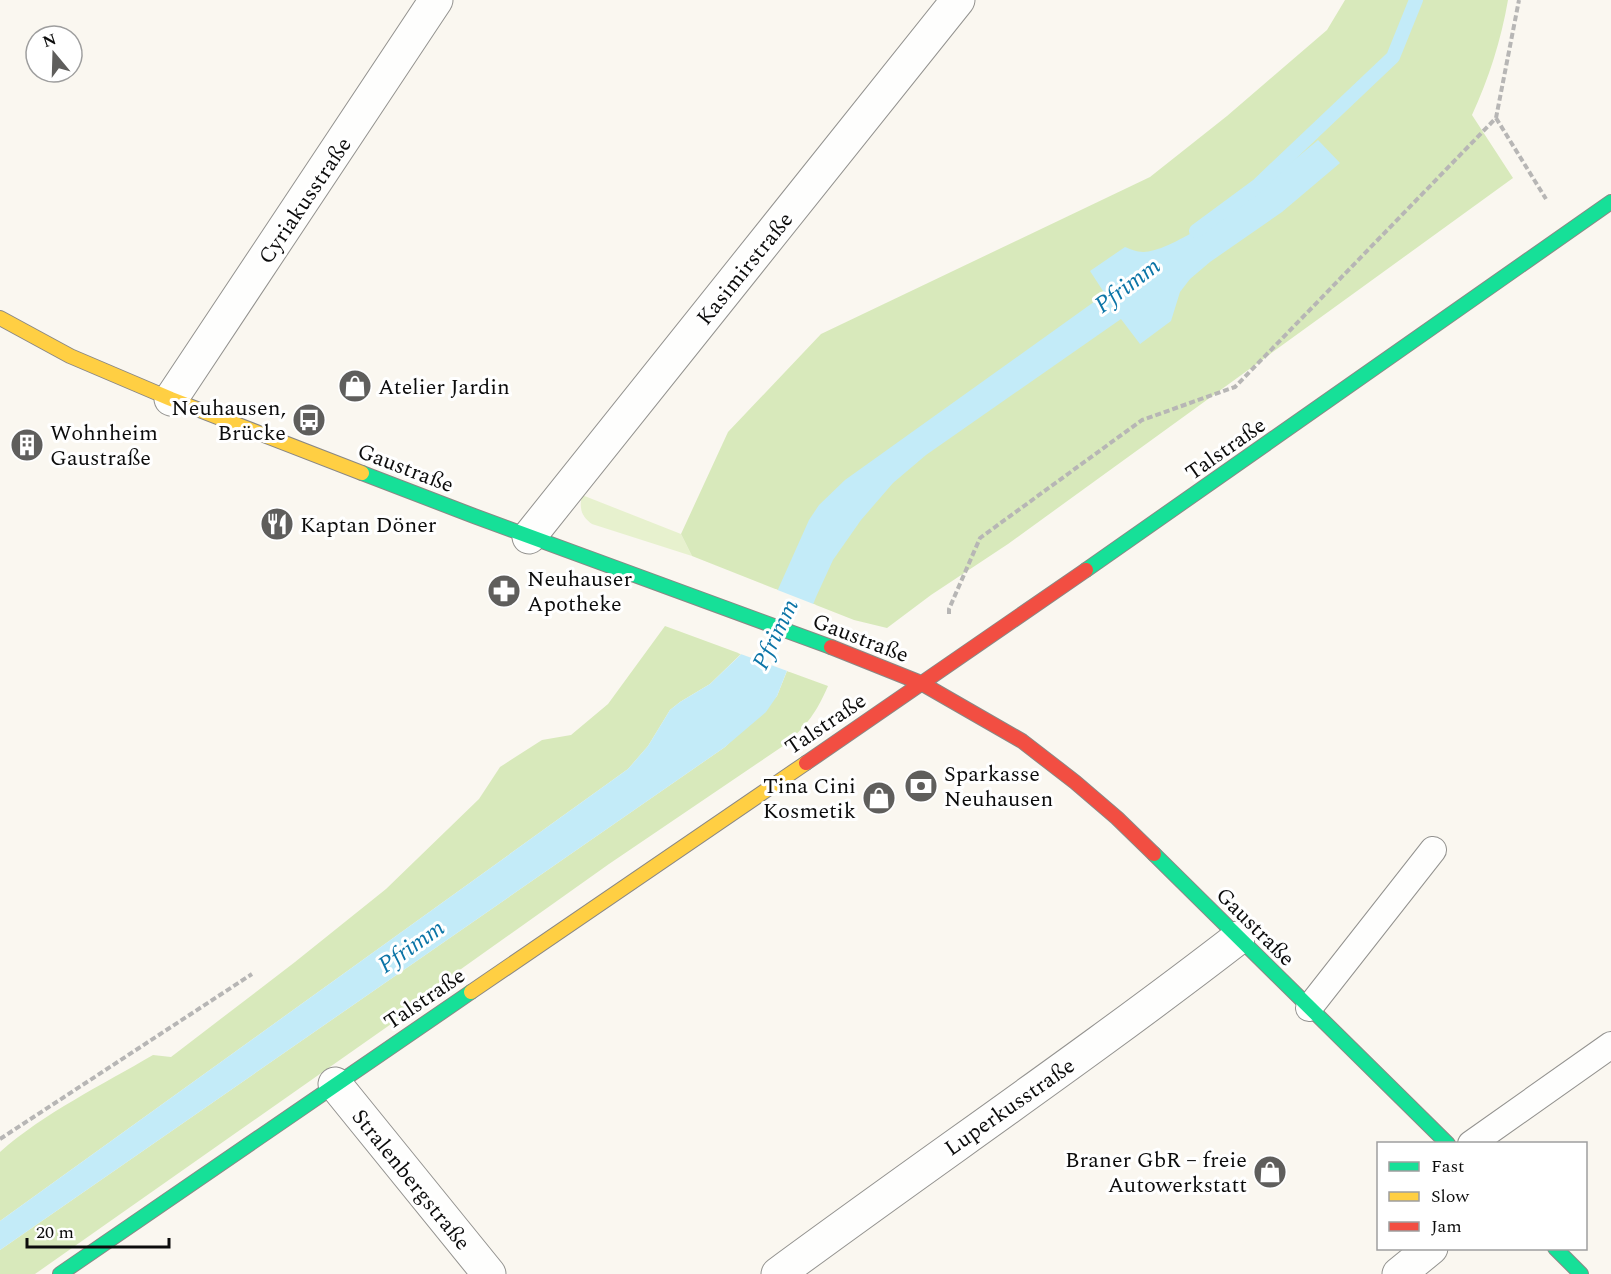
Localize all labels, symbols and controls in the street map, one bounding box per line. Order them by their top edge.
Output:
north arrow [24,24,84,84]
text: N [39,27,60,54]
street label: Cyriakusstraße [250,131,360,271]
street label: Kasimirstraße [689,205,801,333]
water label: Pfrimm [1087,249,1169,323]
shop icon: Atelier Jardin [337,368,373,404]
place label: Atelier Jardin [378,371,510,404]
place label: Neuhausen, Brücke [171,392,286,450]
bus stop icon: Neuhausen, Brücke [291,402,327,438]
street label: Talstraße [1179,409,1273,489]
place label: Wohnheim Gaustraße [50,417,158,475]
building icon: Wohnheim Gaustraße [9,427,45,463]
street label: Gaustraße [352,435,458,502]
restaurant icon: Kaptan Döner [259,506,295,542]
place label: Kaptan Döner [300,509,437,542]
place label: Neuhauser Apotheke [527,563,633,621]
pharmacy icon: Neuhauser Apotheke [486,573,522,609]
water label: Pfrimm [743,593,809,676]
street label: Gaustraße [807,605,913,672]
street label: Talstraße [778,685,873,764]
place label: Sparkasse Neuhausen [944,758,1053,816]
bank icon: Sparkasse Neuhausen [903,768,939,804]
place label: Tina Cini Kosmetik [763,770,856,828]
shop icon: Tina Cini Kosmetik [861,780,897,816]
street label: Gaustraße [1208,880,1302,974]
water label: Pfrimm [371,910,453,983]
street label: Talstraße [377,960,472,1039]
street label: Luperkusstraße [938,1050,1082,1165]
street label: Stralenbergstraße [343,1102,478,1258]
legend [1377,1142,1587,1250]
place label: Braner GbR – freie Autowerkstatt [1065,1144,1247,1202]
text: Fast [1431,1153,1464,1180]
shop icon: Braner GbR – freie Autowerkstatt [1252,1154,1288,1190]
text: Slow [1431,1183,1470,1210]
scale bar [27,1211,170,1249]
text: Jam [1431,1213,1462,1240]
text: 20 m [36,1219,74,1246]

